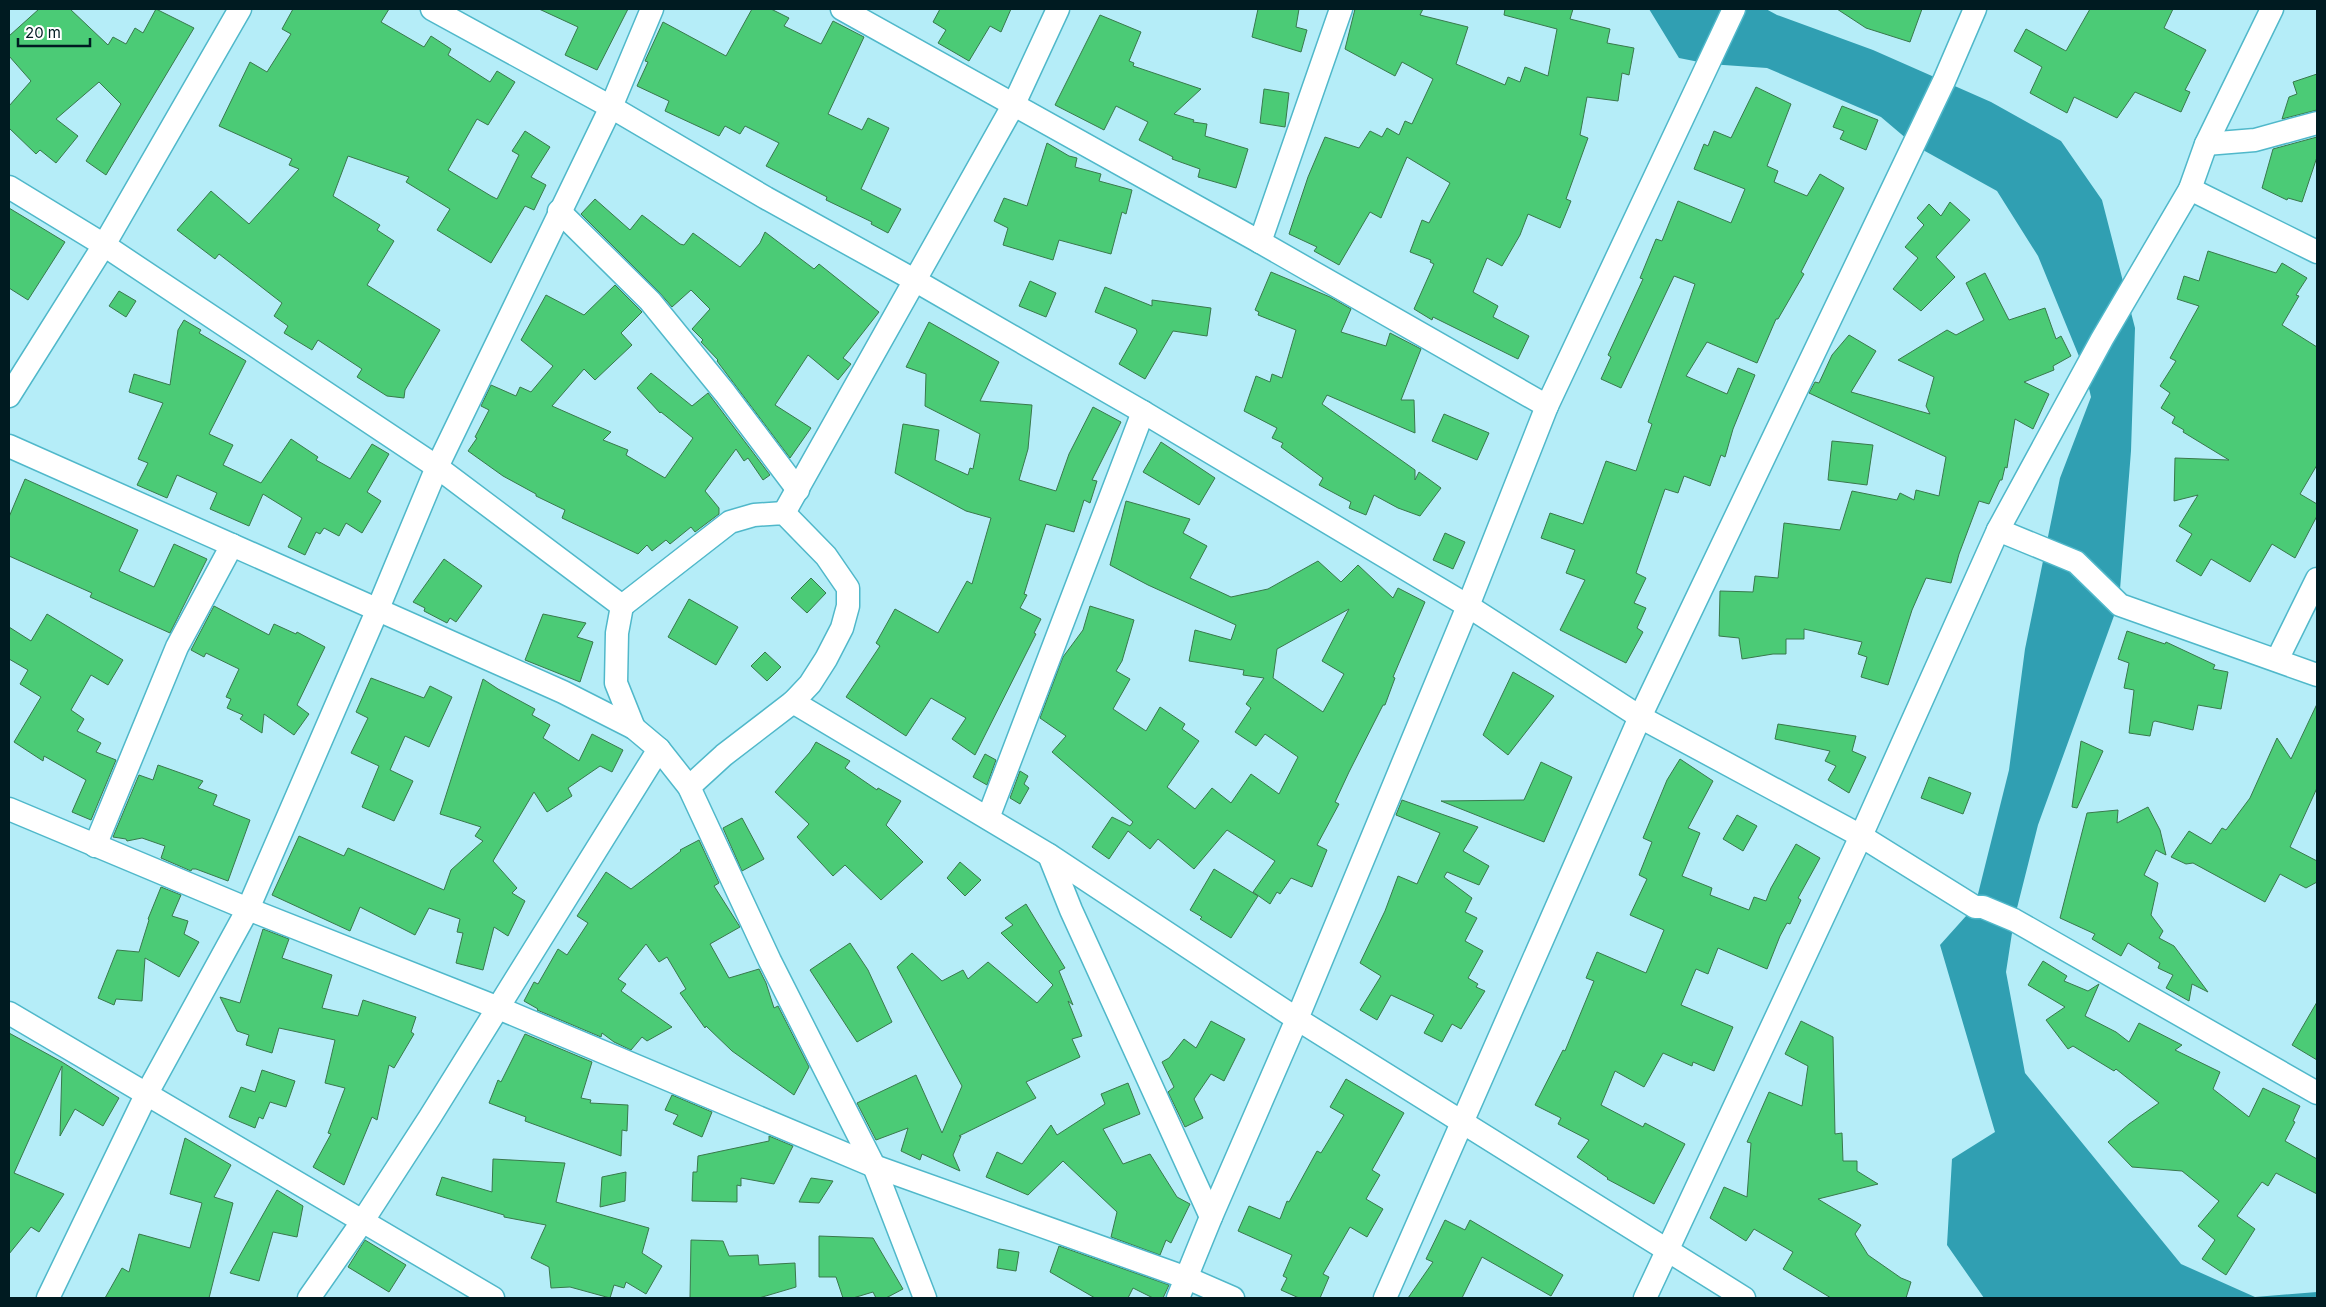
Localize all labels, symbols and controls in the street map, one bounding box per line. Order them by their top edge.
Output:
scale bar [18,15,90,47]
text: 20 m [25,23,61,42]

